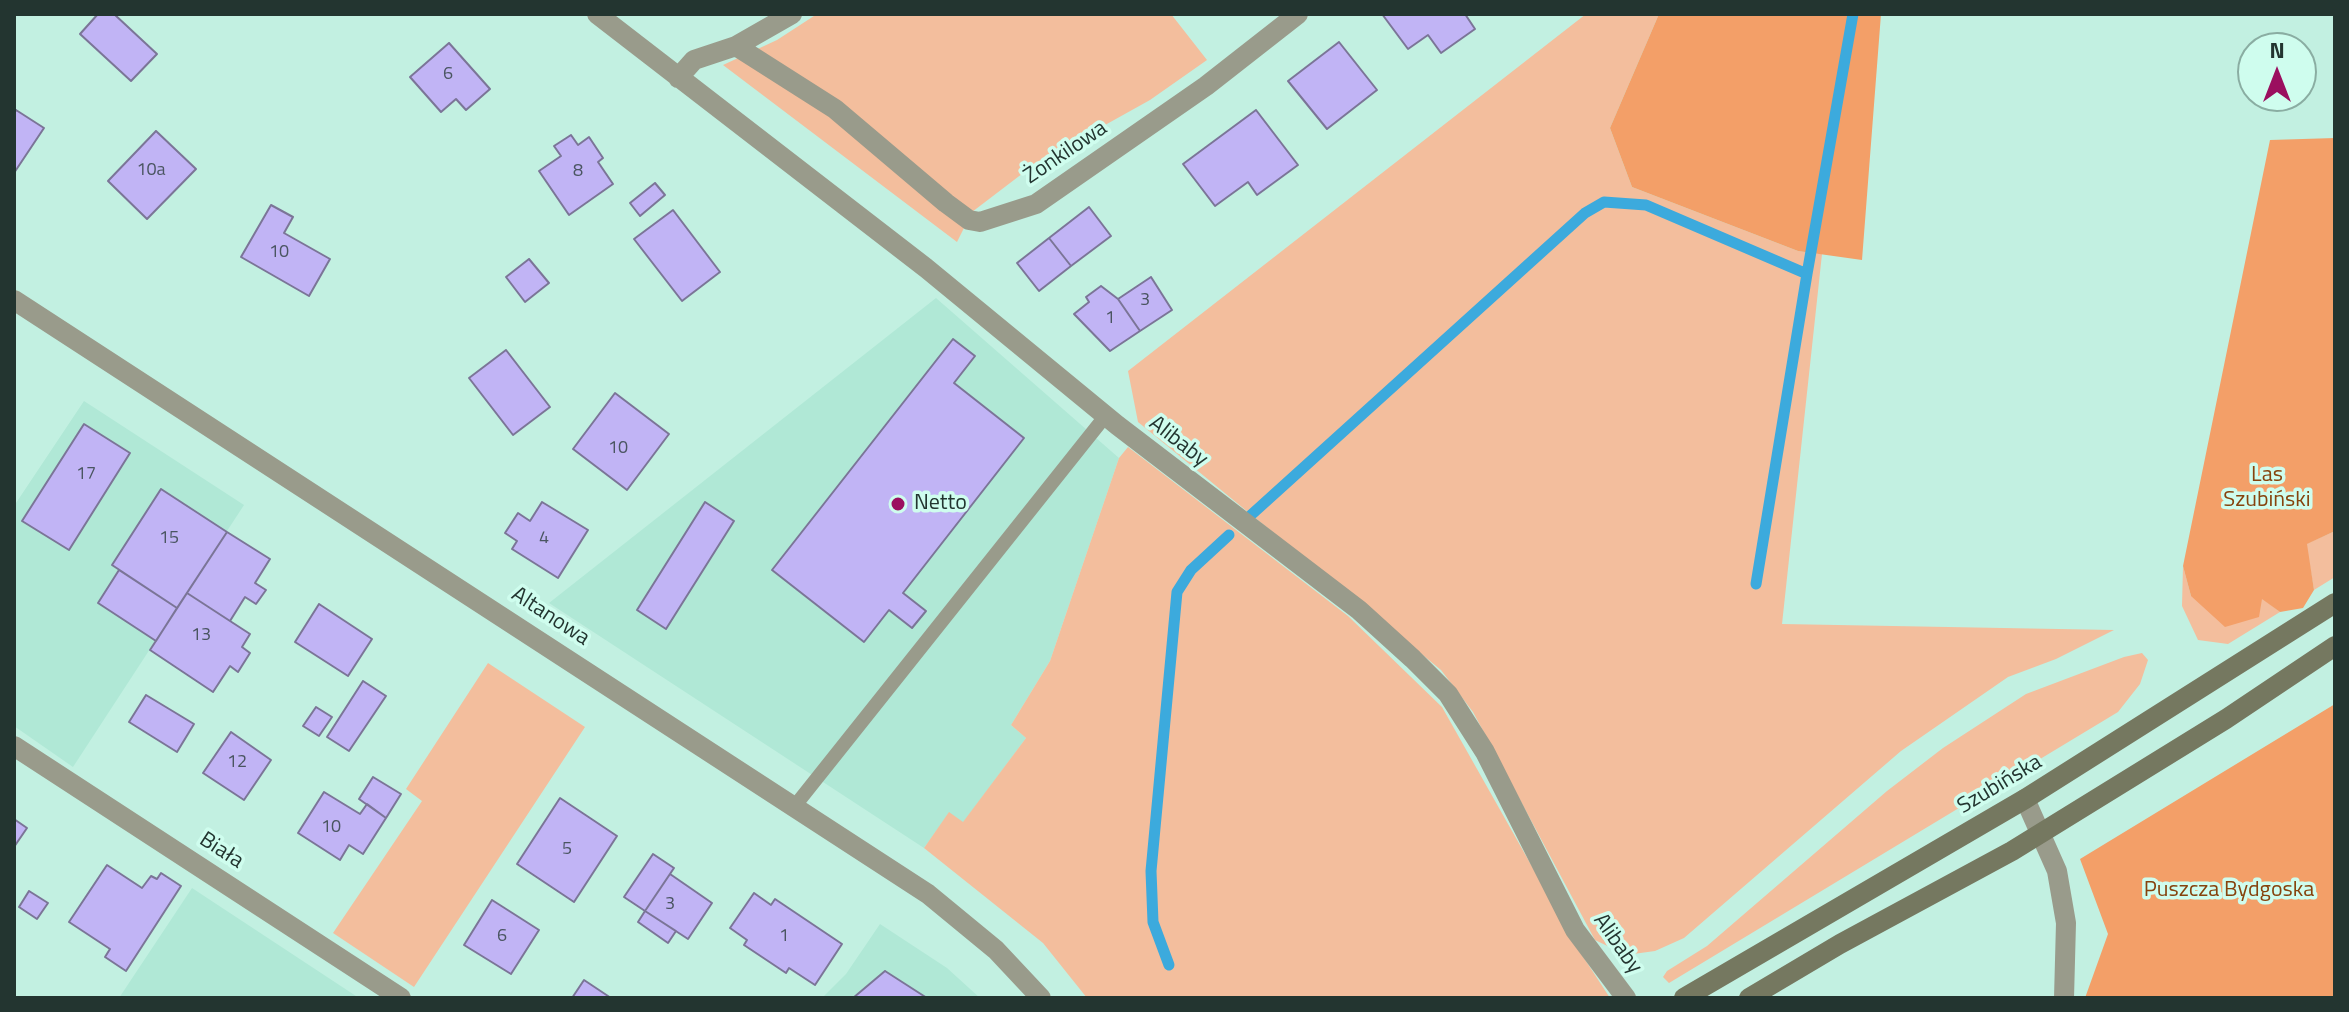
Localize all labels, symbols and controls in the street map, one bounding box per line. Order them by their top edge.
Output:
north arrow [2237,32,2317,112]
text: N [2269,33,2285,67]
house number: 6 [443,64,453,86]
street label: Żonkilowa [1019,116,1113,190]
house number: 10a [136,160,166,182]
house number: 8 [573,161,583,183]
house number: 10 [269,242,289,264]
house number: 3 [1140,290,1150,312]
house number: 1 [1105,308,1115,330]
street label: Alibaby [1143,411,1213,473]
house number: 10 [608,438,628,460]
park label: Las Szubiński [2223,463,2311,514]
house number: 17 [76,464,96,486]
place label: Netto [914,491,967,517]
marker: Netto [889,495,907,513]
house number: 15 [159,528,179,550]
house number: 4 [539,528,549,550]
street label: Altanowa [506,582,594,652]
house number: 13 [191,625,211,647]
street label: Szubińska [1953,750,2047,820]
house number: 12 [227,752,247,774]
house number: 10 [321,817,341,839]
street label: Biała [194,827,248,875]
house number: 5 [562,839,572,861]
park label: Puszcza Bydgoska [2144,878,2314,904]
house number: 3 [665,894,675,916]
street label: Alibaby [1587,909,1647,979]
house number: 6 [497,926,507,948]
house number: 1 [779,926,789,948]

